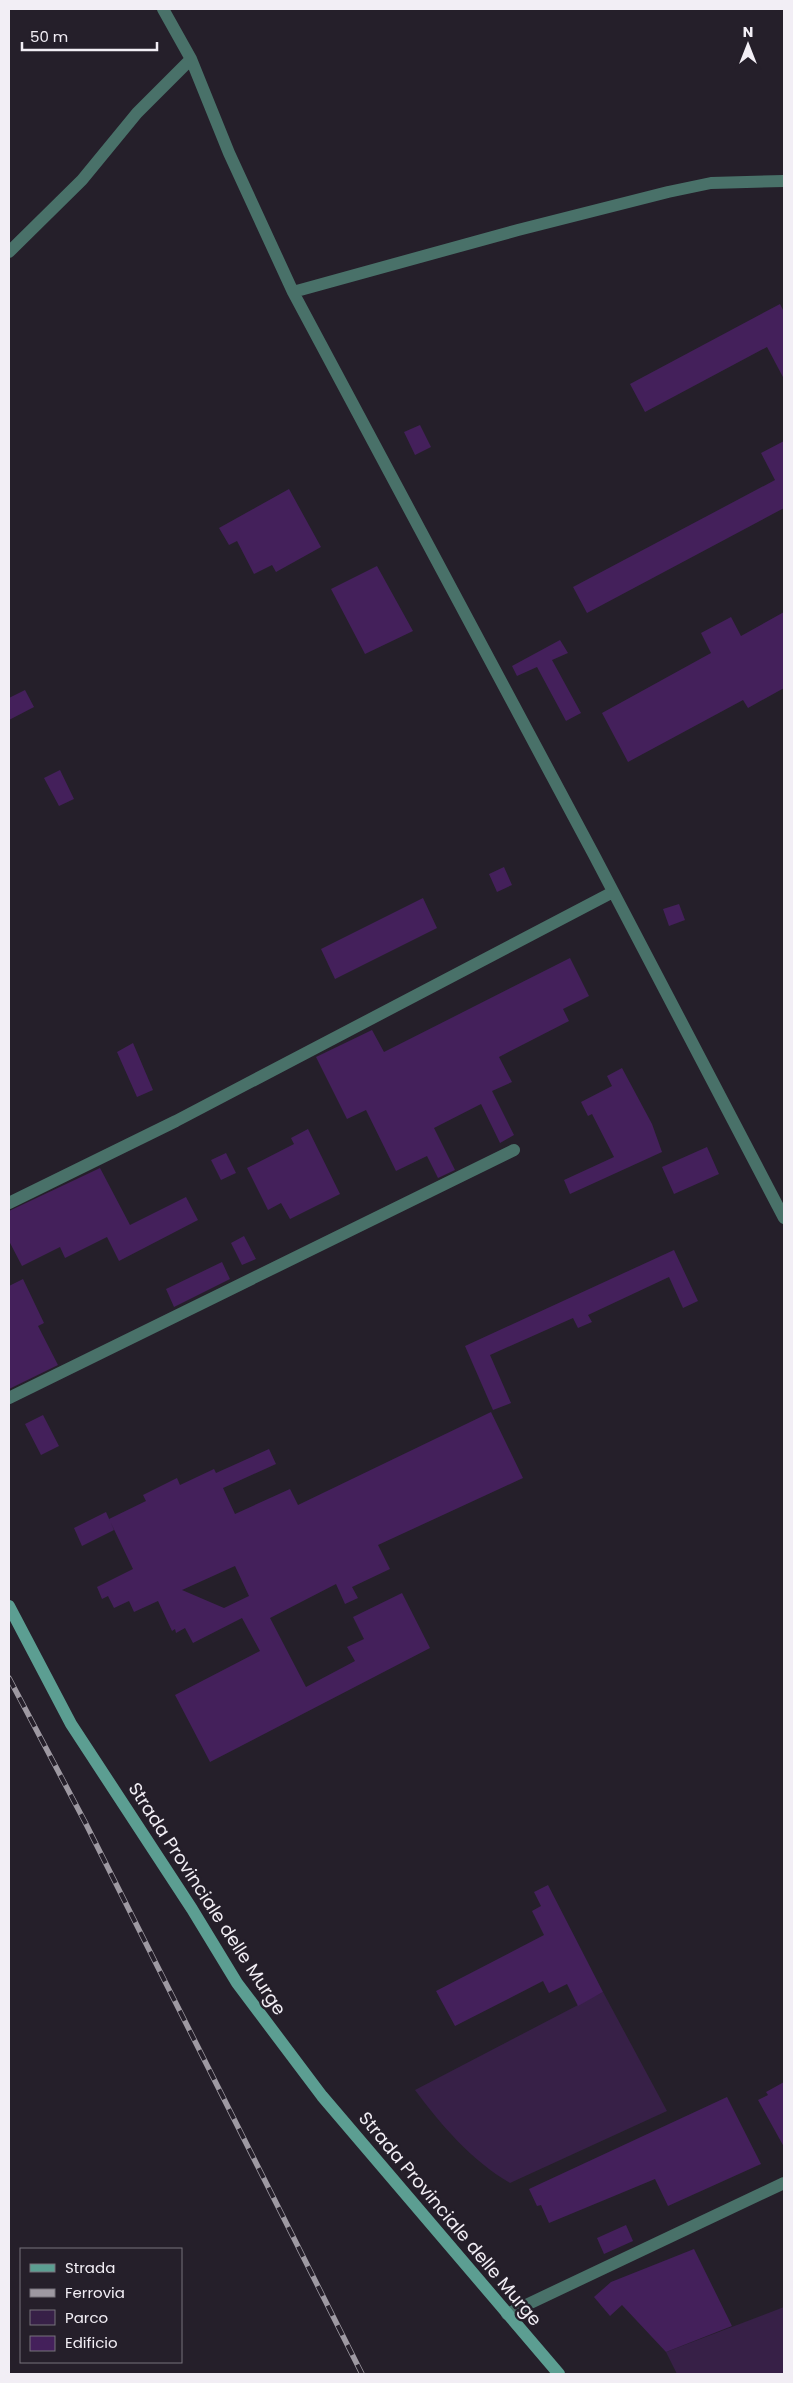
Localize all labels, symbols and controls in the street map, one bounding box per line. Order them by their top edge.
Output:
scale bar [22,20,158,52]
north arrow [723,20,773,70]
text: N [743,22,753,42]
text: 50 m [30,26,68,47]
street label: Strada Provinciale delle Murge [123,1777,292,2020]
street label: Strada Provinciale delle Murge [353,2106,548,2331]
legend [20,2248,182,2363]
text: Strada [65,2257,115,2278]
text: Ferrovia [65,2282,125,2303]
text: Parco [65,2307,108,2328]
text: Edificio [65,2332,118,2353]

